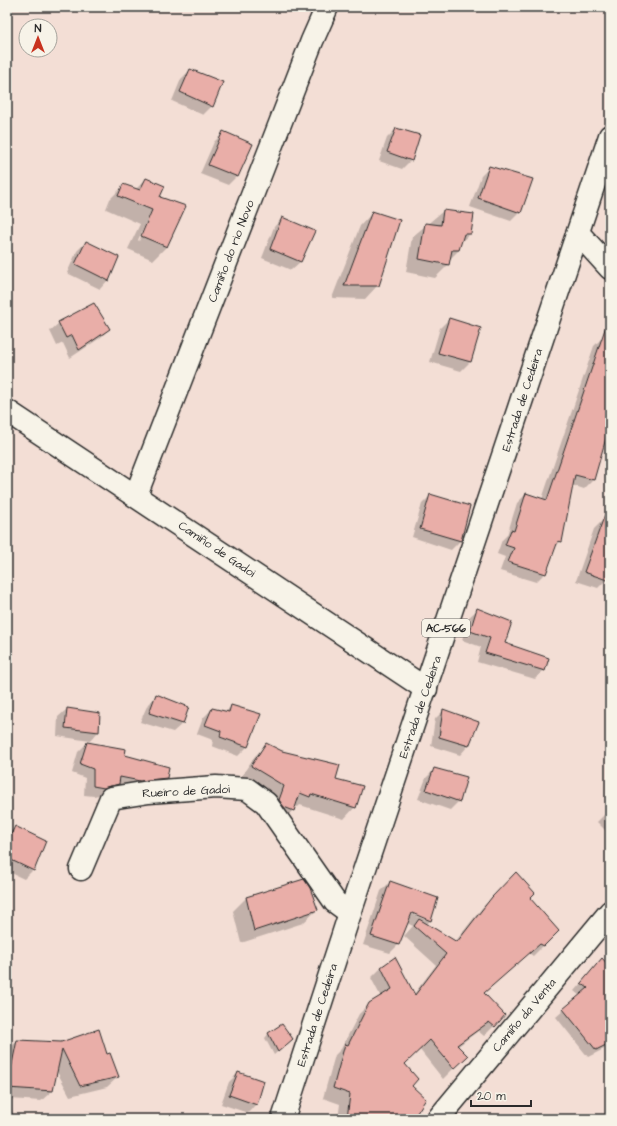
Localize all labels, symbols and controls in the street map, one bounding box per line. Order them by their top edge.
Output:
north arrow [18,18,58,58]
text: N [35,21,42,36]
street label: Camiño do rio Novo [204,197,259,305]
street label: Estrada de Cedeira [498,346,547,454]
street label: Camiño de Gadoi [175,517,259,582]
road number: AC-566 [422,619,470,637]
street label: Estrada de Cedeira [395,654,446,761]
street label: Rueiro de Gadoi [142,781,230,802]
street label: Estrada de Cedeira [293,961,342,1069]
street label: Camiño da Venta [489,975,560,1056]
scale bar [471,1082,531,1108]
text: 20 m [477,1088,506,1105]

